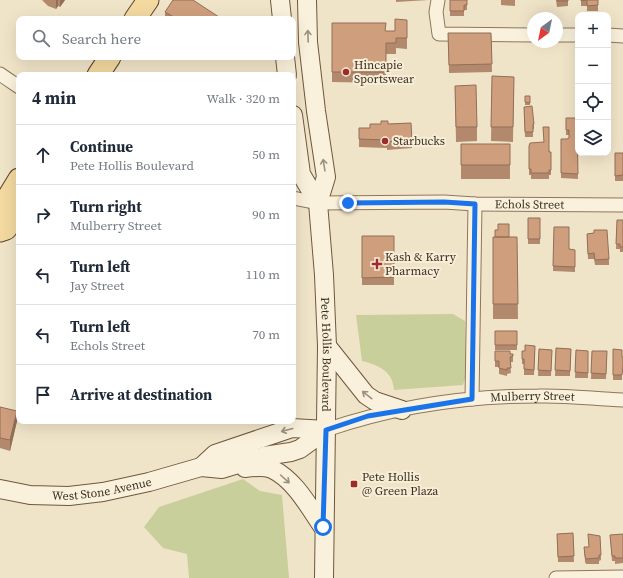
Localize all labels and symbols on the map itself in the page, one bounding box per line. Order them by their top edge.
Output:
north arrow [527,12,563,48]
one-way arrow [304,30,312,43]
place label: Hincapie Sportswear [354,57,414,87]
marker: Hincapie Sportswear [341,67,351,77]
place label: Starbucks [393,133,445,149]
marker: Starbucks [380,136,390,146]
one-way arrow [320,159,328,172]
route end [339,194,357,212]
street label: Echols Street [495,196,564,213]
place label: Kash & Karry Pharmacy [385,249,457,279]
marker: Kash & Karry Pharmacy [372,259,382,269]
street label: Pete Hollis Boulevard [317,297,335,412]
street label: Mulberry Street [490,388,575,406]
one-way arrow [361,391,372,399]
one-way arrow [281,427,294,435]
place label: Pete Hollis @ Green Plaza [362,469,439,499]
street label: West Stone Avenue [52,474,153,504]
one-way arrow [280,474,290,484]
marker: Pete Hollis @ Green Plaza [349,479,359,489]
route start [314,518,332,536]

